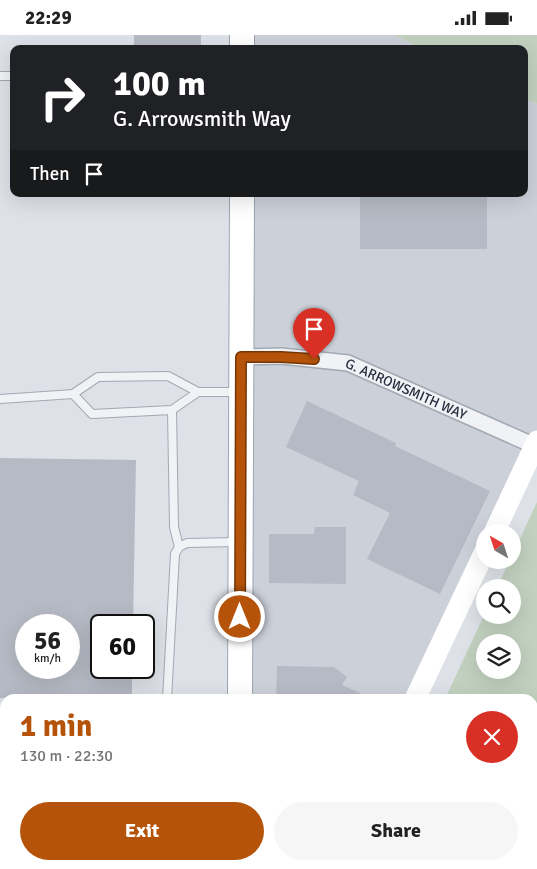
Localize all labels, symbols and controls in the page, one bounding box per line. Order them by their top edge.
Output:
text: 22:29 [25,6,72,30]
text: 100 m [113,62,206,105]
icon: right [30,65,95,130]
text: G. Arrowsmith Way [113,105,291,132]
icon: arrive [80,160,108,188]
text: Then [30,162,70,186]
pin [293,308,335,359]
icon: arrive [300,315,328,343]
street label: G. ARROWSMITH WAY [343,355,469,423]
north arrow [476,524,521,569]
map controls [476,524,521,679]
button: search [476,579,521,624]
position arrow [213,590,265,642]
speed limit sign: 60 [90,614,155,679]
text: 56 [34,625,61,656]
button: layers [476,634,521,679]
text: km/h [34,651,61,666]
text: 1 min [20,708,92,745]
button: close [466,711,518,763]
text: 130 m · 22:30 [20,746,113,766]
button: Exit [20,802,264,860]
button: Share [274,802,518,860]

